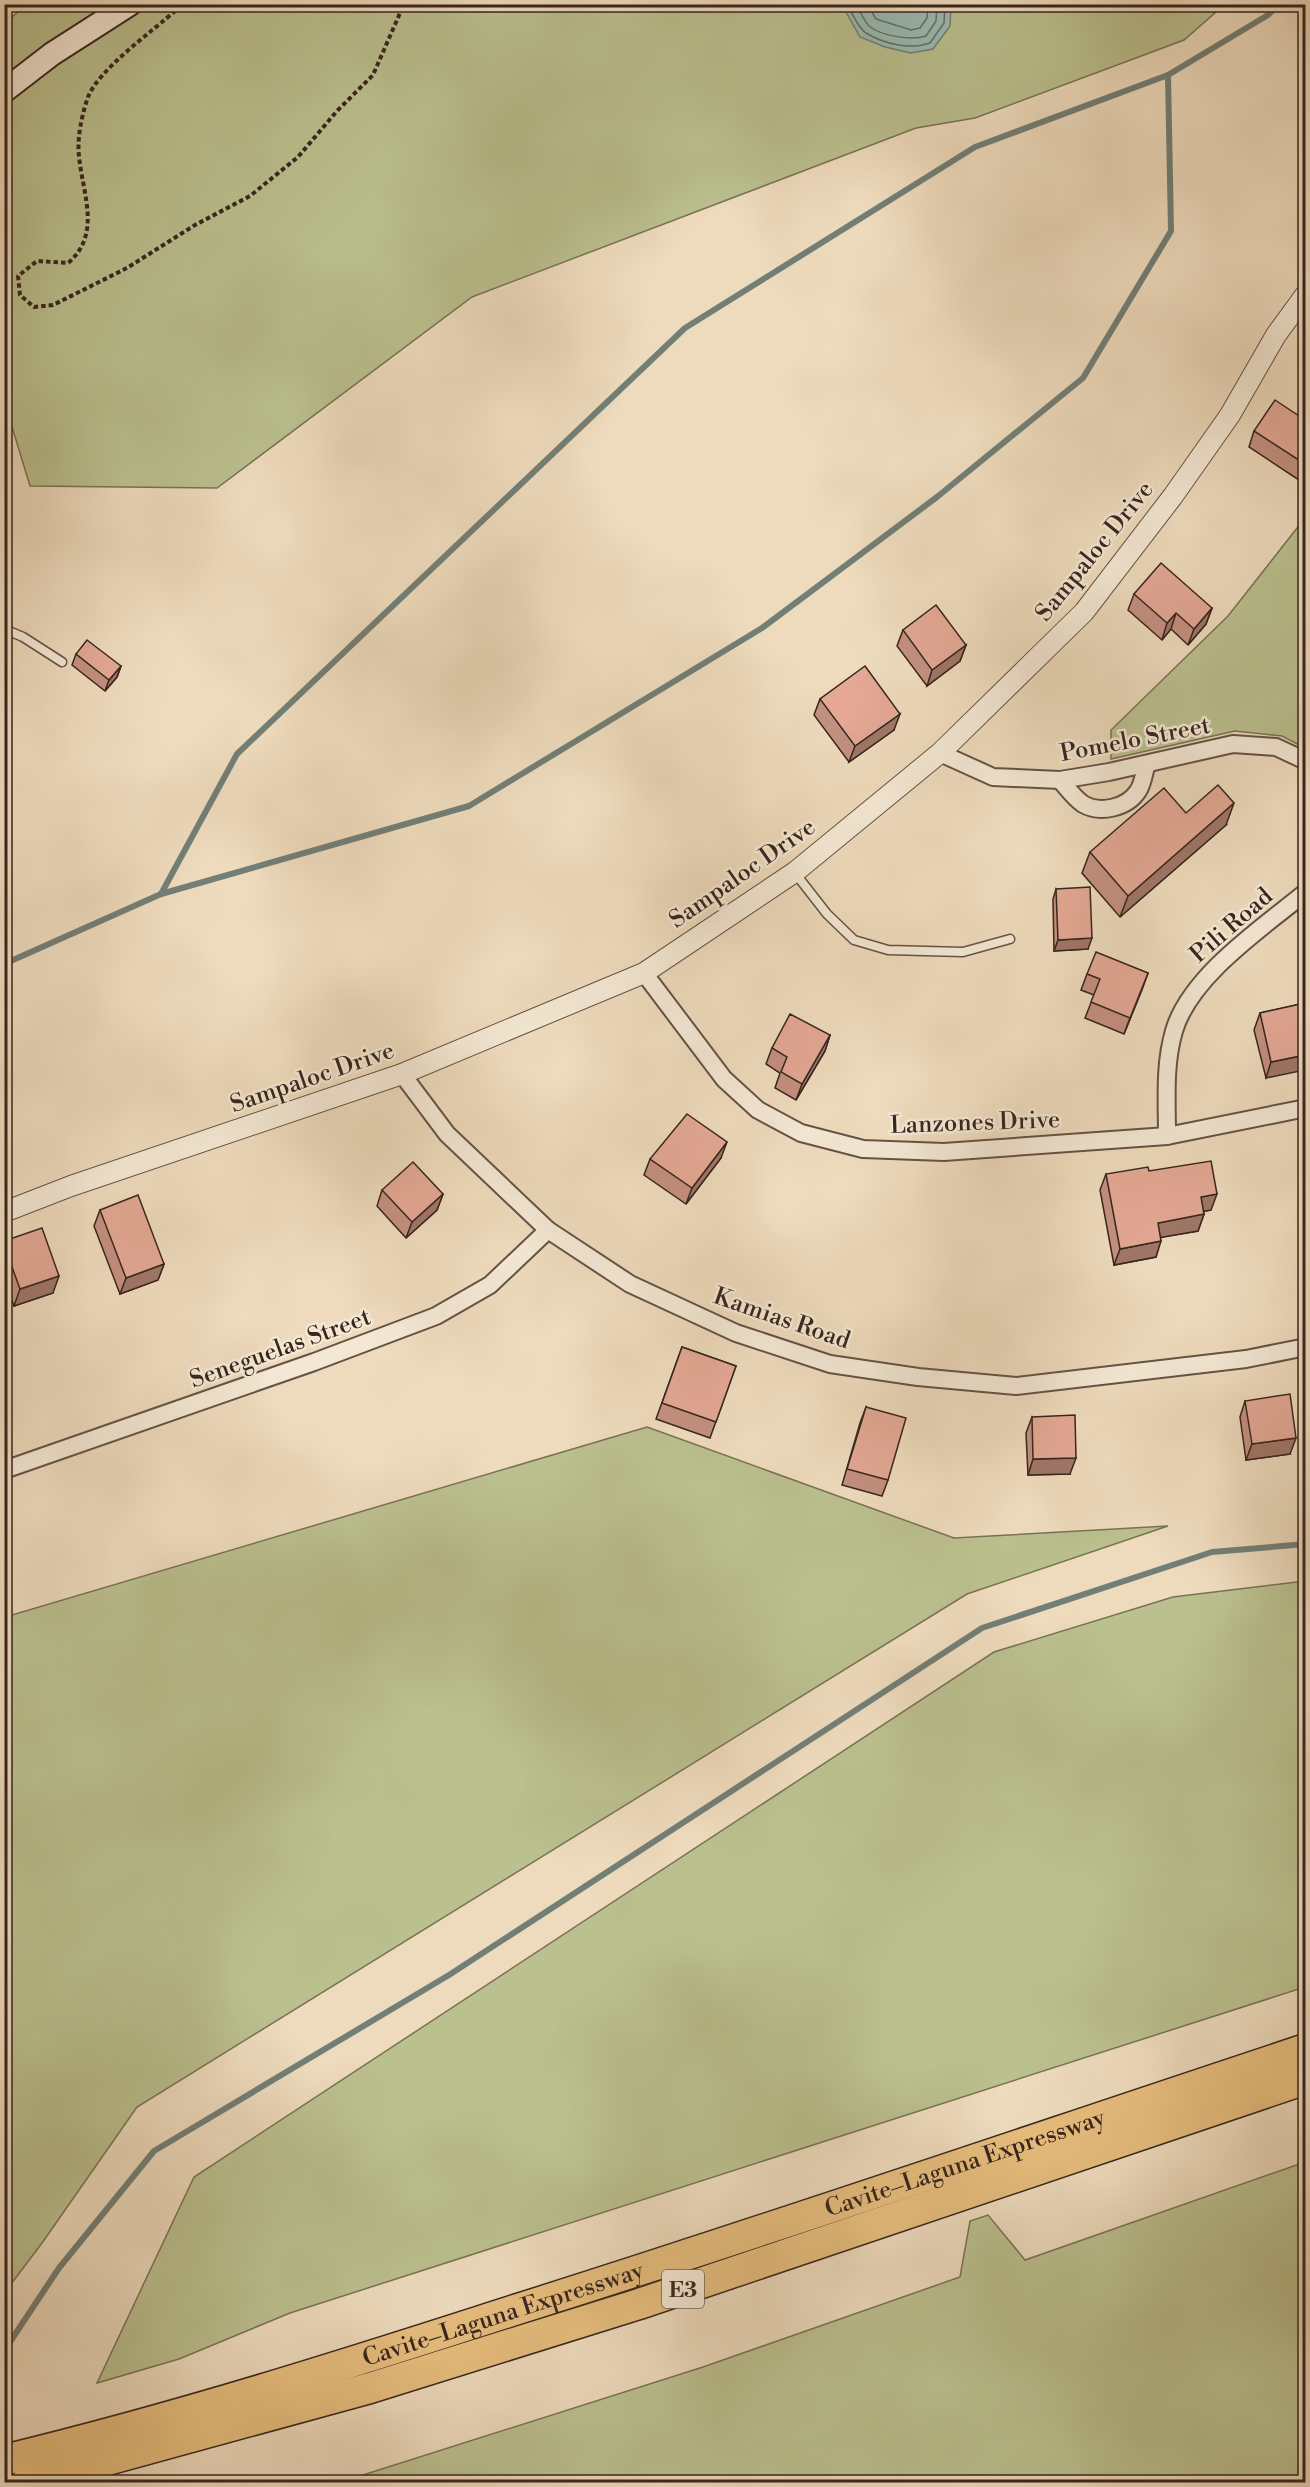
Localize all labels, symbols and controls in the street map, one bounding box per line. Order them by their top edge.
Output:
street label: Sampaloc Drive [1029,476,1160,628]
street label: Pomelo Street [1058,711,1213,769]
street label: Sampaloc Drive [664,812,821,935]
street label: Pili Road [1184,881,1279,970]
street label: Sampaloc Drive [226,1036,398,1120]
street label: Lanzones Drive [889,1105,1061,1141]
street label: Kamias Road [709,1282,854,1356]
street label: Seneguelas Street [186,1302,375,1396]
street label: Cavite–Laguna Expressway [821,2103,1109,2224]
street label: Cavite–Laguna Expressway [359,2256,648,2374]
road number: E3 [662,2270,704,2308]

